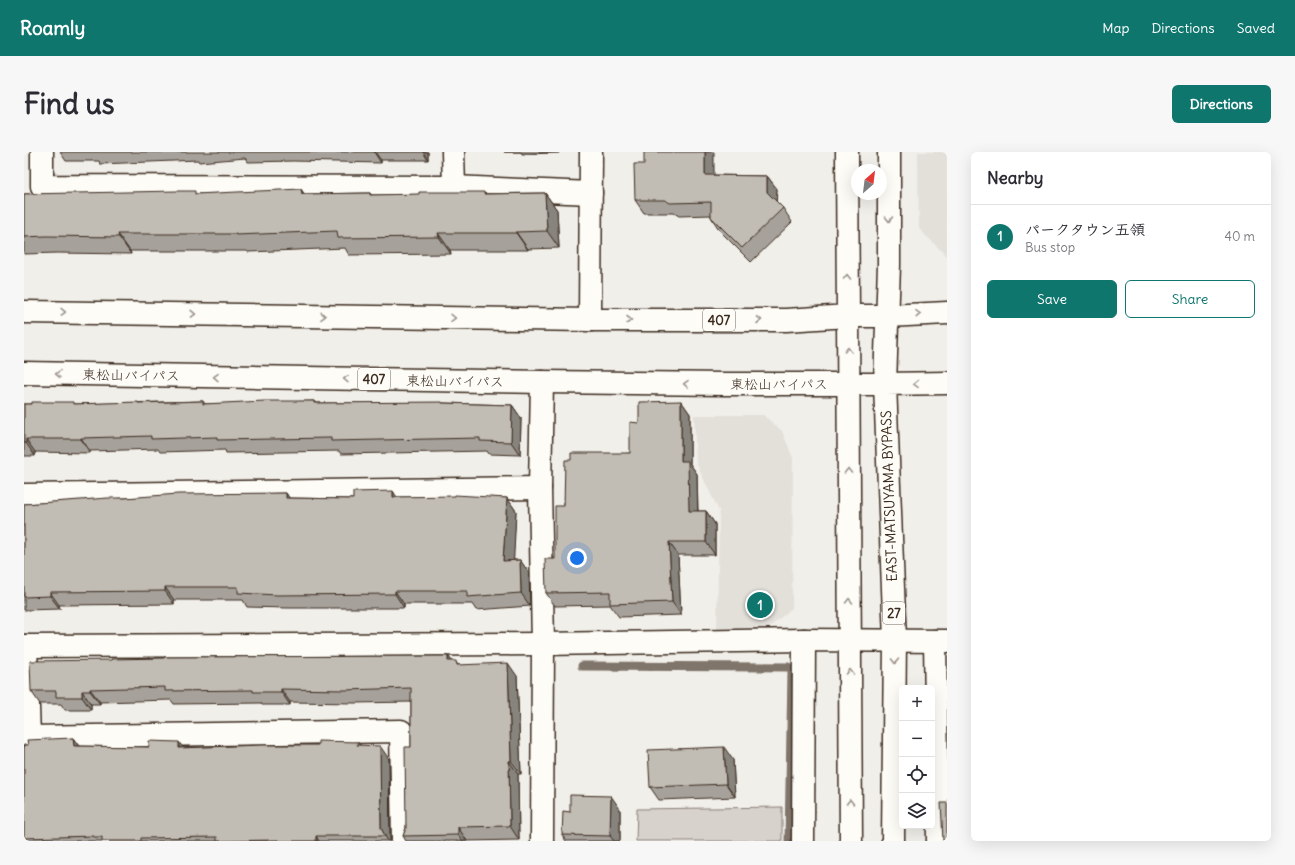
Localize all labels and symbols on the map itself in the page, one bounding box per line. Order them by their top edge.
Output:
north arrow [851,164,887,200]
one-way arrow [885,216,893,222]
one-way arrow [843,274,851,280]
one-way arrow [60,308,66,317]
road number: 407 [703,309,735,331]
one-way arrow [190,310,196,318]
one-way arrow [914,310,921,319]
one-way arrow [320,312,326,320]
one-way arrow [450,314,456,322]
one-way arrow [626,316,632,324]
one-way arrow [756,316,762,324]
one-way arrow [844,347,852,353]
street label: 東松山バイパス [82,365,180,385]
road number: 407 [358,368,390,390]
one-way arrow [55,370,61,378]
street label: 東松山バイパス [406,371,504,391]
one-way arrow [213,373,219,381]
one-way arrow [343,375,349,383]
street label: 東松山バイパス [730,375,828,393]
one-way arrow [913,379,919,388]
one-way arrow [683,380,689,388]
street label: EAST-MATSUYAMA BYPASS [877,410,901,582]
one-way arrow [844,468,852,474]
your location [567,548,587,568]
pin: 1 [747,590,773,620]
one-way arrow [845,598,853,604]
road number: 27 [883,602,905,624]
one-way arrow [891,658,899,664]
one-way arrow [845,669,854,675]
one-way arrow [846,799,854,805]

